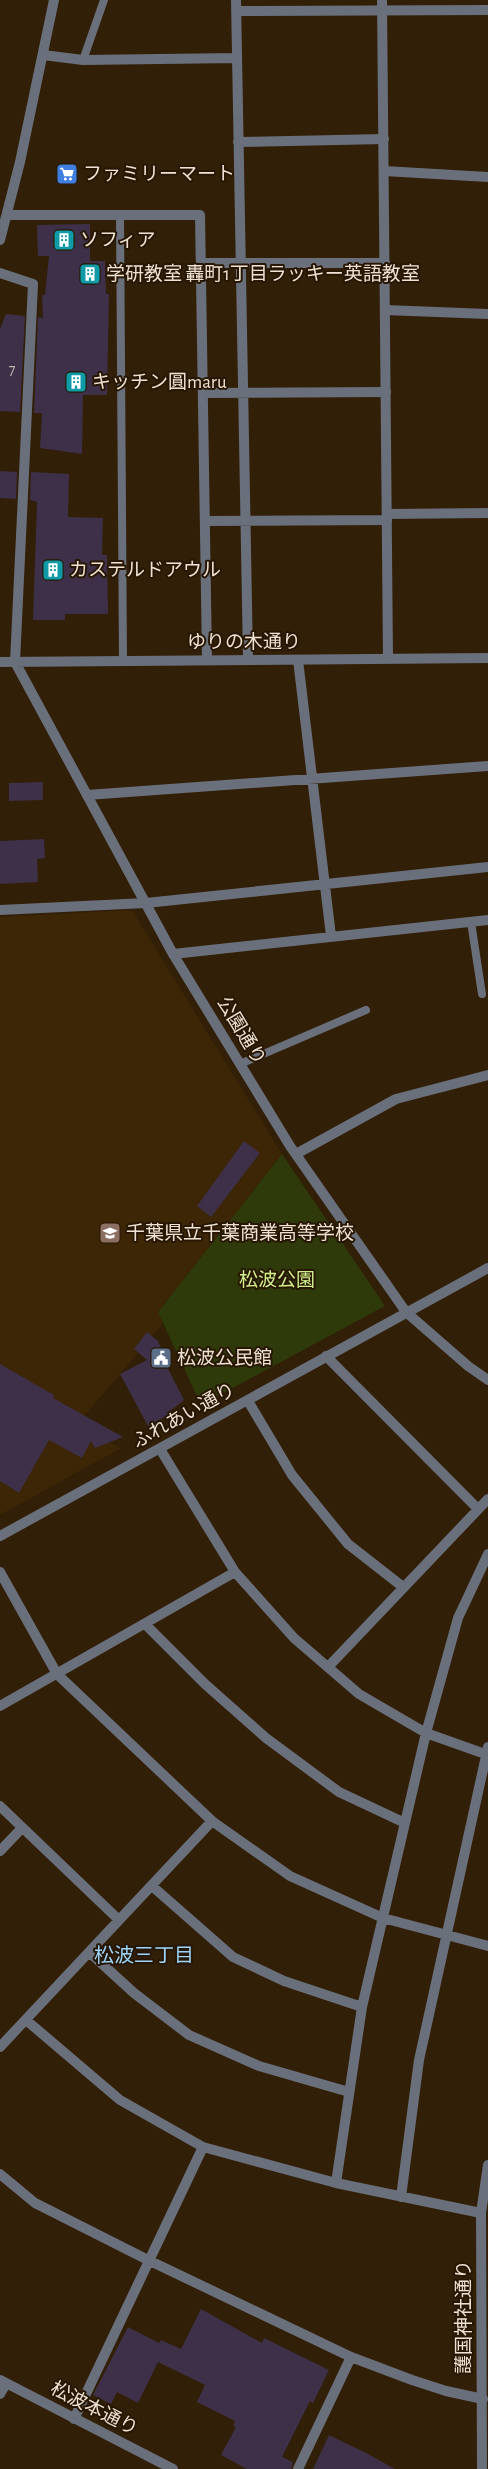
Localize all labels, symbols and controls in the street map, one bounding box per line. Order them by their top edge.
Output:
supermarket icon: ファミリーマート [55,162,79,186]
place label: ファミリーマート [83,165,235,184]
building icon: ソフィア [52,228,76,252]
place label: ソフィア [80,231,156,250]
building icon: 学研教室 轟町1丁目ラッキー英語教室 [78,262,102,286]
place label: 学研教室 轟町1丁目ラッキー英語教室 [106,263,420,284]
house number: 7 [9,362,16,378]
building icon: キッチン圓maru [64,370,88,394]
place label: キッチン圓maru [92,372,227,392]
building icon: カステルドアウル [41,558,65,582]
place label: カステルドアウル [69,560,221,580]
street label: ゆりの木通り [187,632,301,652]
street label: 公園通り [213,993,270,1068]
school or university icon: 千葉県立千葉商業高等学校 [98,1221,122,1245]
place label: 千葉県立千葉商業高等学校 [126,1222,354,1243]
park label: 松波公園 [239,1269,315,1290]
public building icon: 松波公民館 [149,1346,173,1370]
place label: 松波公民館 [177,1347,272,1368]
street label: ふれあい通り [129,1379,238,1452]
district label: 松波三丁目 [94,1945,194,1966]
street label: 護国神社通り [453,2260,474,2374]
street label: 松波本通り [47,2377,142,2439]

